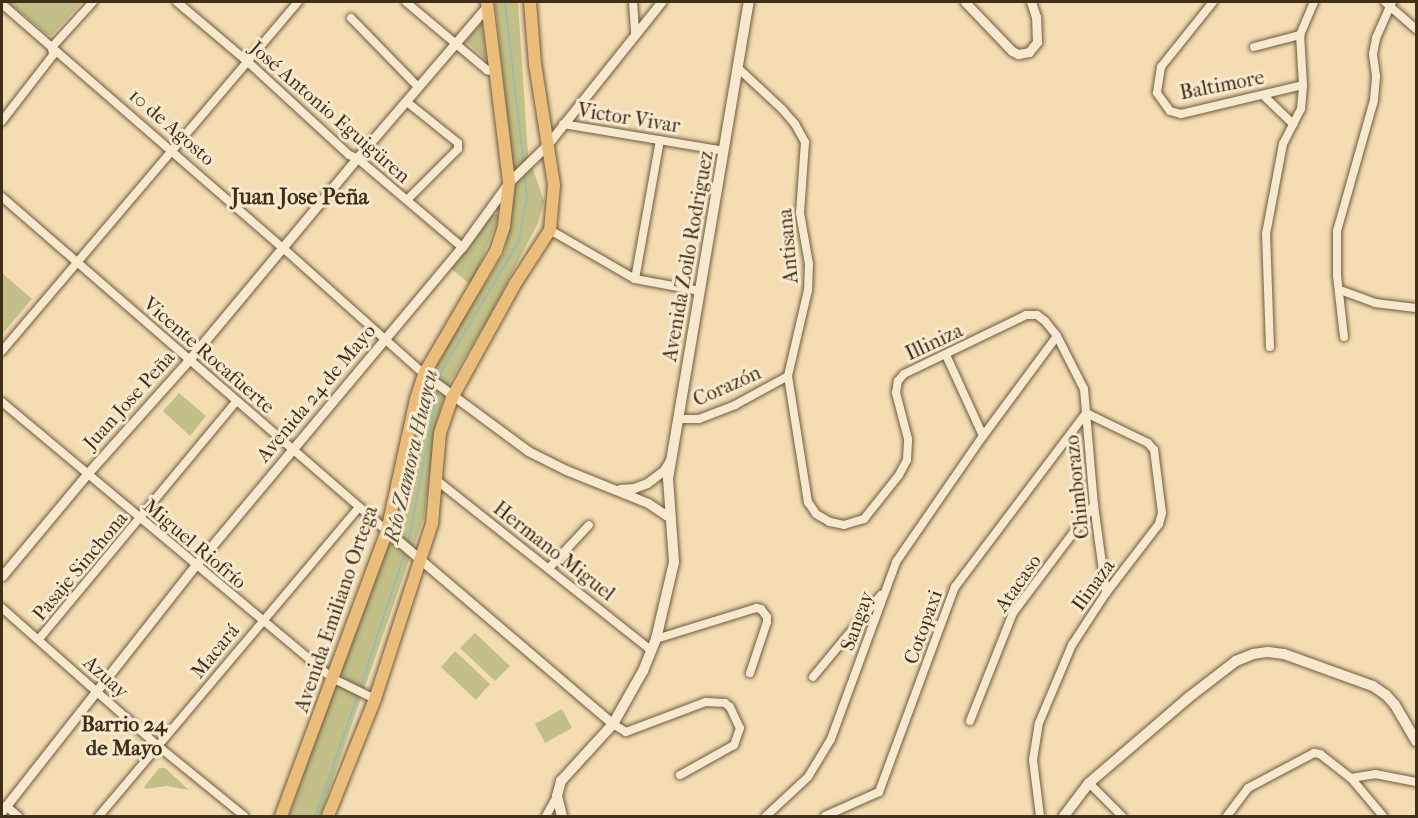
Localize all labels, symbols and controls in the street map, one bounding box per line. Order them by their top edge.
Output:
street label: José Antonio Eguigüren [245,36,415,188]
street label: Baltimore [1178,65,1266,105]
street label: 10 de Agosto [124,83,220,171]
street label: Victor Vivar [576,98,682,138]
street label: Avenida Zoilo Rodriguez [658,149,718,363]
district label: Juan Jose Peña [231,185,369,211]
street label: Antisana [773,208,803,284]
street label: Vicente Rocafuerte [138,291,280,419]
street label: Illiniza [902,318,966,366]
street label: Avenida 24 de Mayo [251,319,381,467]
street label: Juan Jose Peña [78,346,180,454]
street label: Corazón [689,360,765,412]
water label: Río Zamora Huaycu [379,367,443,545]
street label: Chimborazo [1060,434,1094,540]
street label: Miguel Riofrío [139,494,251,594]
street label: Hermano Miguel [488,496,620,606]
street label: Avenida Emiliano Ortega [289,503,383,715]
street label: Pasaje Sinchona [27,506,133,626]
street label: Atacaso [990,550,1046,616]
street label: Ilinaza [1066,554,1120,616]
street label: Cotopaxi [899,587,947,667]
street label: Sangay [835,588,879,654]
street label: Macará [186,619,244,683]
street label: Azuay [78,650,134,704]
district label: Barrio 24 de Mayo [81,711,167,761]

